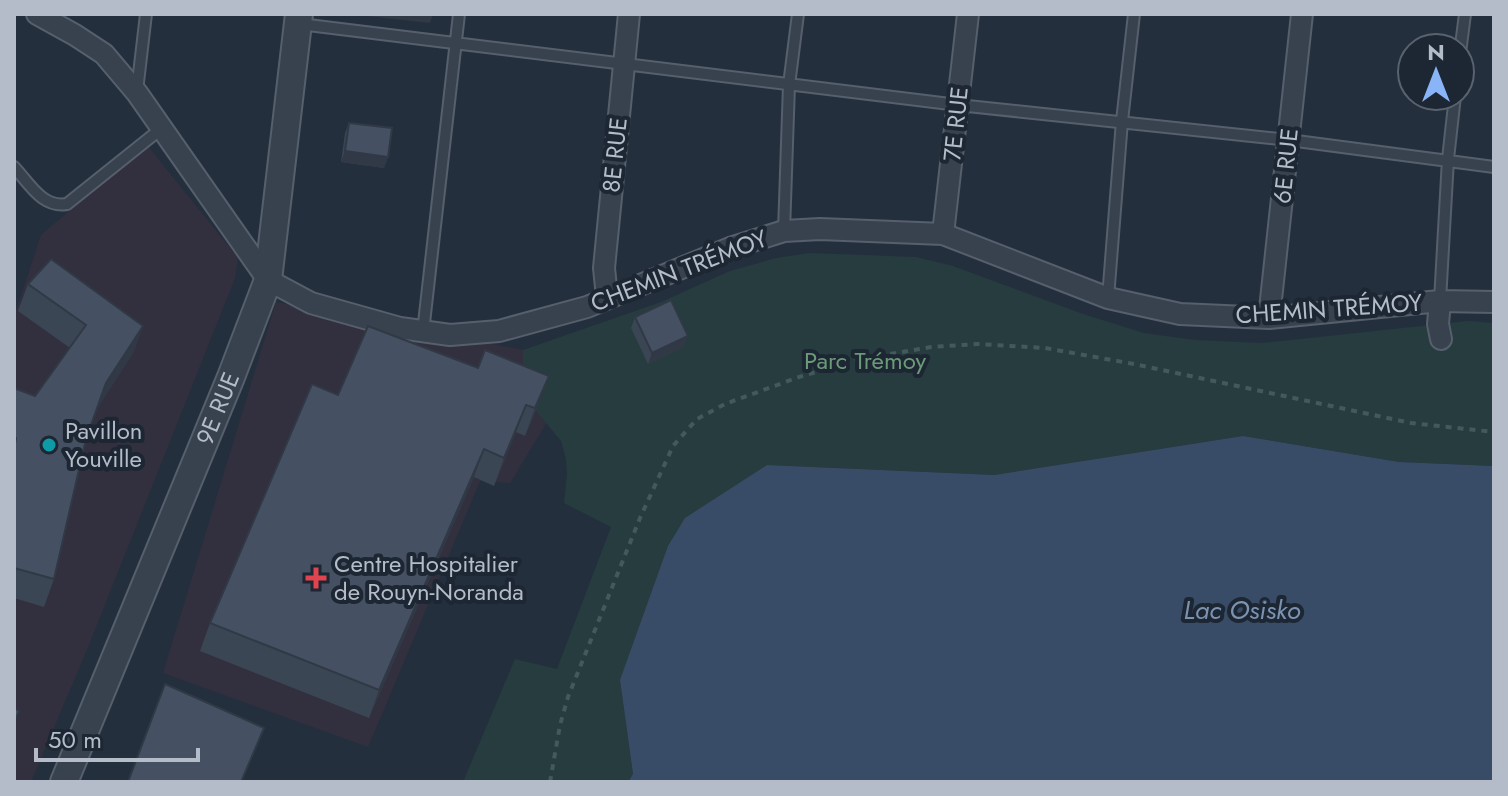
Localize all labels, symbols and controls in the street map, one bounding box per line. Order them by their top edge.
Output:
north arrow [1396,32,1476,112]
text: N [1427,36,1445,68]
street label: 7E RUE [934,85,977,163]
street label: 8E RUE [593,116,636,194]
street label: 6E RUE [1264,126,1307,206]
street label: CHEMIN TRÉMOY [585,221,773,320]
street label: CHEMIN TRÉMOY [1235,284,1424,332]
park label: Parc Trémoy [804,343,926,378]
street label: 9E RUE [187,367,248,450]
place label: Pavillon Youville [65,413,142,476]
marker: Pavillon Youville [40,436,58,454]
place label: Centre Hospitalier de Rouyn-Noranda [334,546,524,609]
marker: Centre Hospitalier de Rouyn-Noranda [305,567,327,589]
water label: Lac Osisko [1184,591,1301,629]
scale bar [36,712,198,762]
text: 50 m [48,722,102,757]

